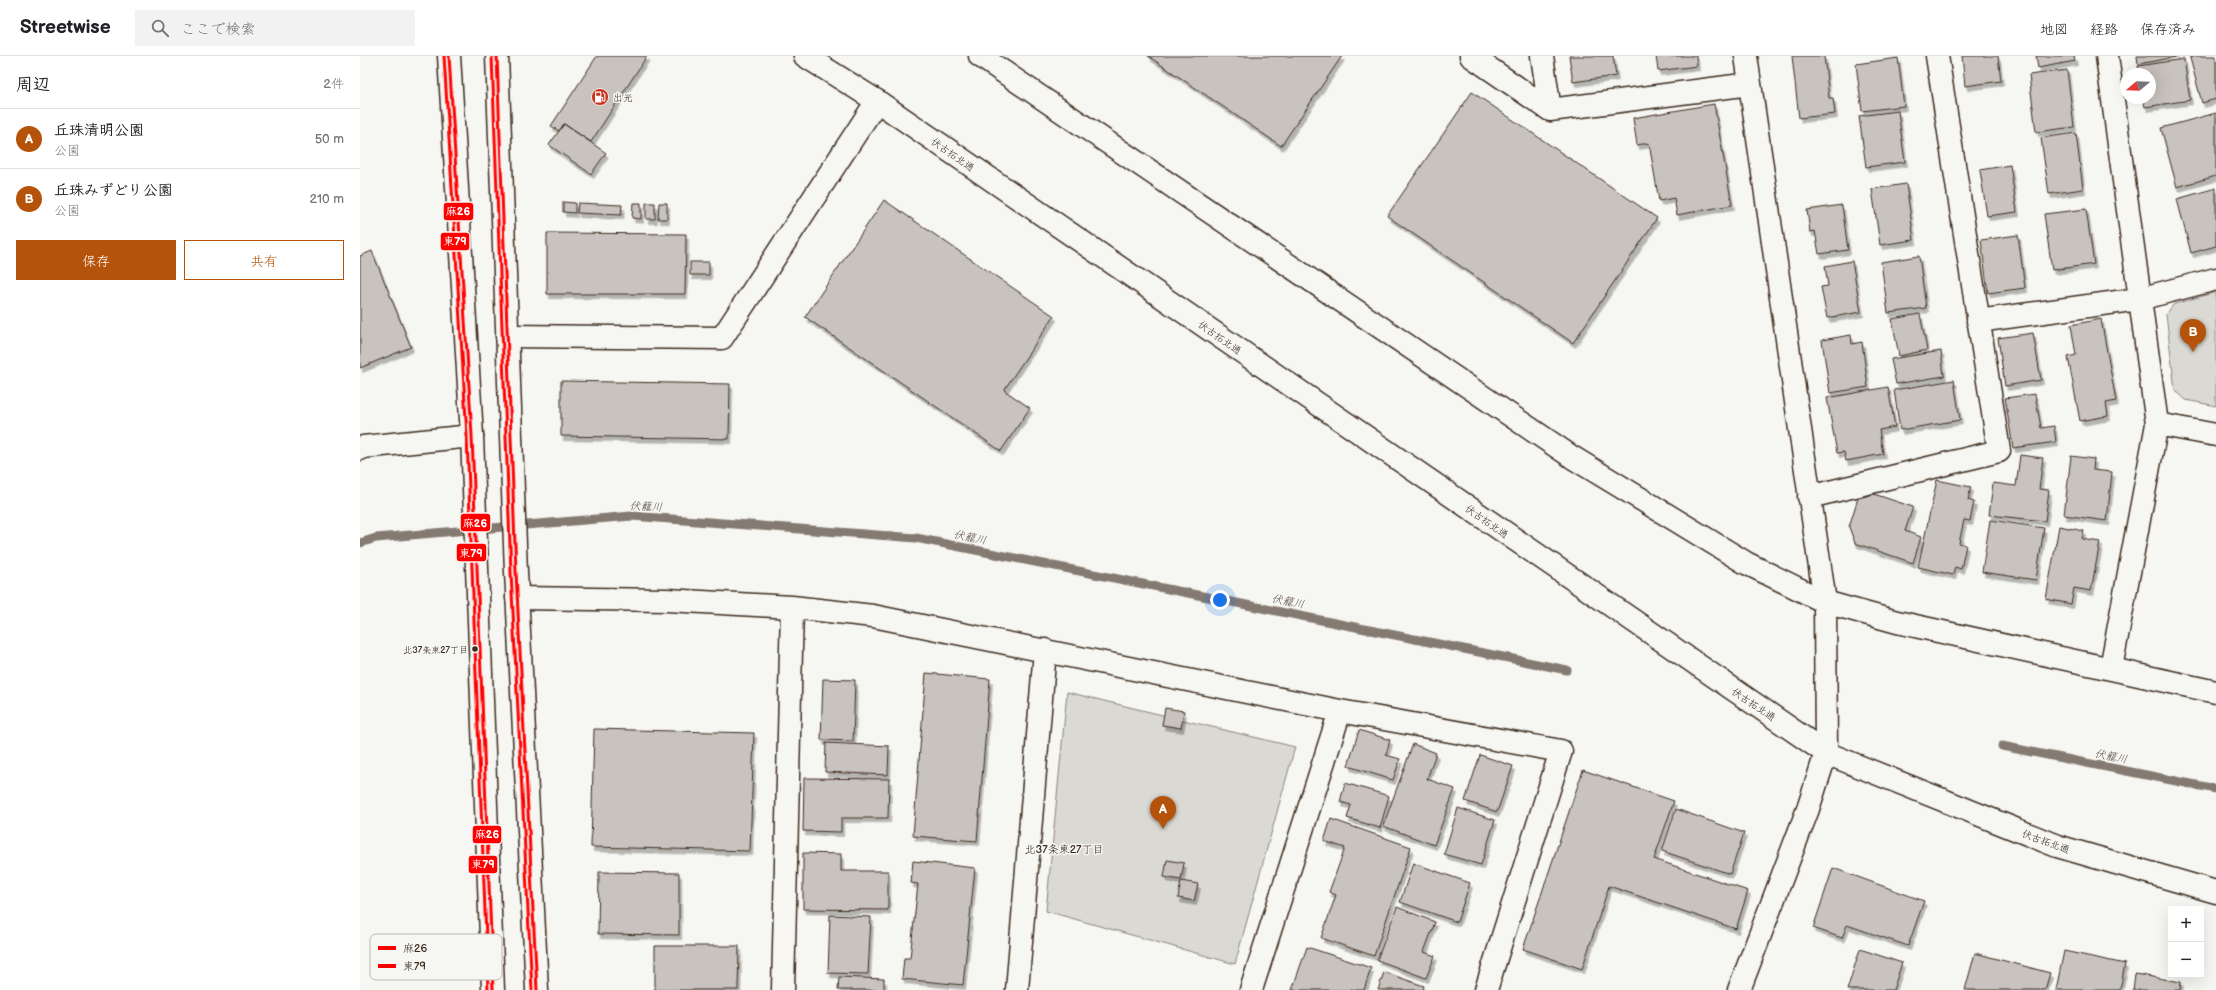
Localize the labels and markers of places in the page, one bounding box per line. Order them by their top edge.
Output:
fuel station icon: 出光 [590,87,610,107]
place label: 出光 [613,92,633,104]
pin: B [2180,319,2206,352]
marker: 北37条東27丁目 [470,644,480,654]
place label: 北37条東27丁目 [403,645,468,656]
pin: A [1150,796,1176,829]

